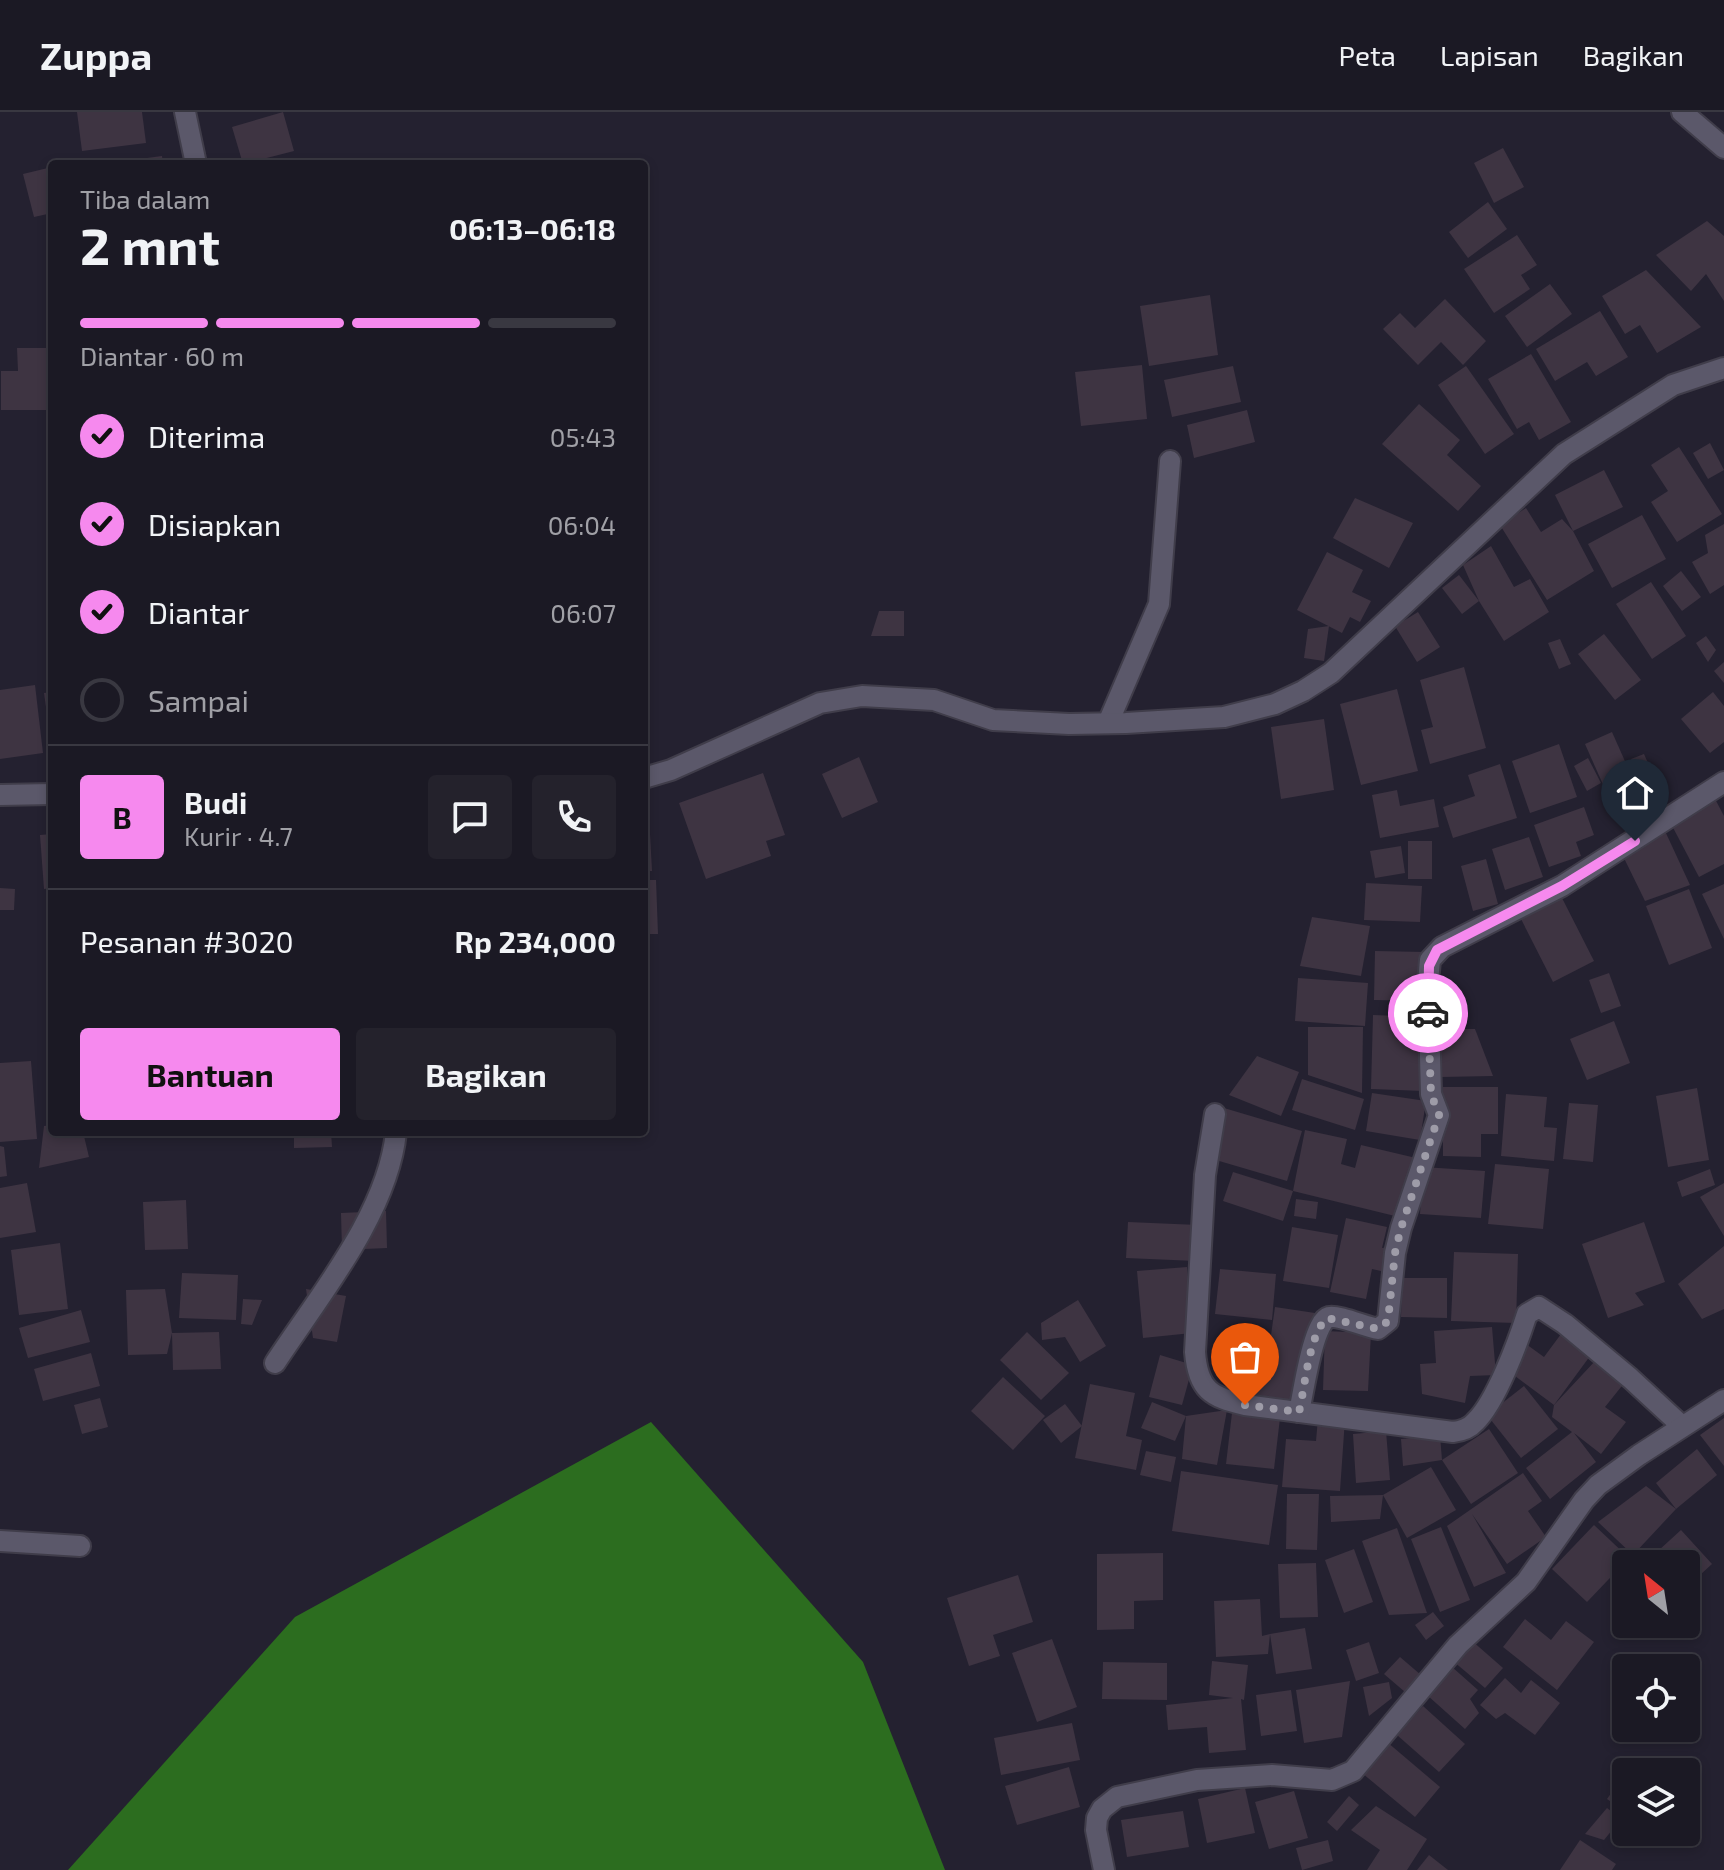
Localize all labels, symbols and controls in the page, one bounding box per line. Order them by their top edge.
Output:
text: Zuppa [40,32,152,78]
text: Peta [1339,38,1396,72]
text: Lapisan [1440,38,1539,72]
text: Bagikan [1583,38,1684,72]
text: Tiba dalam [80,183,210,214]
text: 06:13–06:18 [449,210,616,246]
text: 2 mnt [80,213,220,275]
text: Diantar · 60 m [80,340,244,371]
icon: check [80,414,124,458]
text: Diterima [148,418,265,454]
text: 05:43 [550,421,616,452]
icon: check [80,502,124,546]
text: Disiapkan [148,506,281,542]
text: 06:04 [548,509,616,540]
icon: check [80,590,124,634]
text: Diantar [148,594,249,630]
text: 06:07 [550,597,616,628]
text: Sampai [148,682,249,718]
pin [1601,759,1669,841]
icon: home [1613,771,1657,815]
button: chat [428,775,512,859]
button: phone [532,775,616,859]
text: Budi [184,784,247,820]
text: B [112,799,132,835]
text: Kurir · 4.7 [184,820,293,851]
text: Pesanan #3020 [80,923,294,959]
text: Rp 234,000 [455,923,616,959]
courier [1388,973,1468,1053]
icon: car [1406,991,1450,1035]
button: Bantuan [80,1028,340,1120]
button: Bagikan [356,1028,616,1120]
pin [1211,1323,1279,1405]
icon: bag [1223,1335,1267,1379]
north arrow [1612,1550,1700,1638]
map controls [1612,1550,1700,1846]
button: locate [1612,1654,1700,1742]
button: layers [1612,1758,1700,1846]

